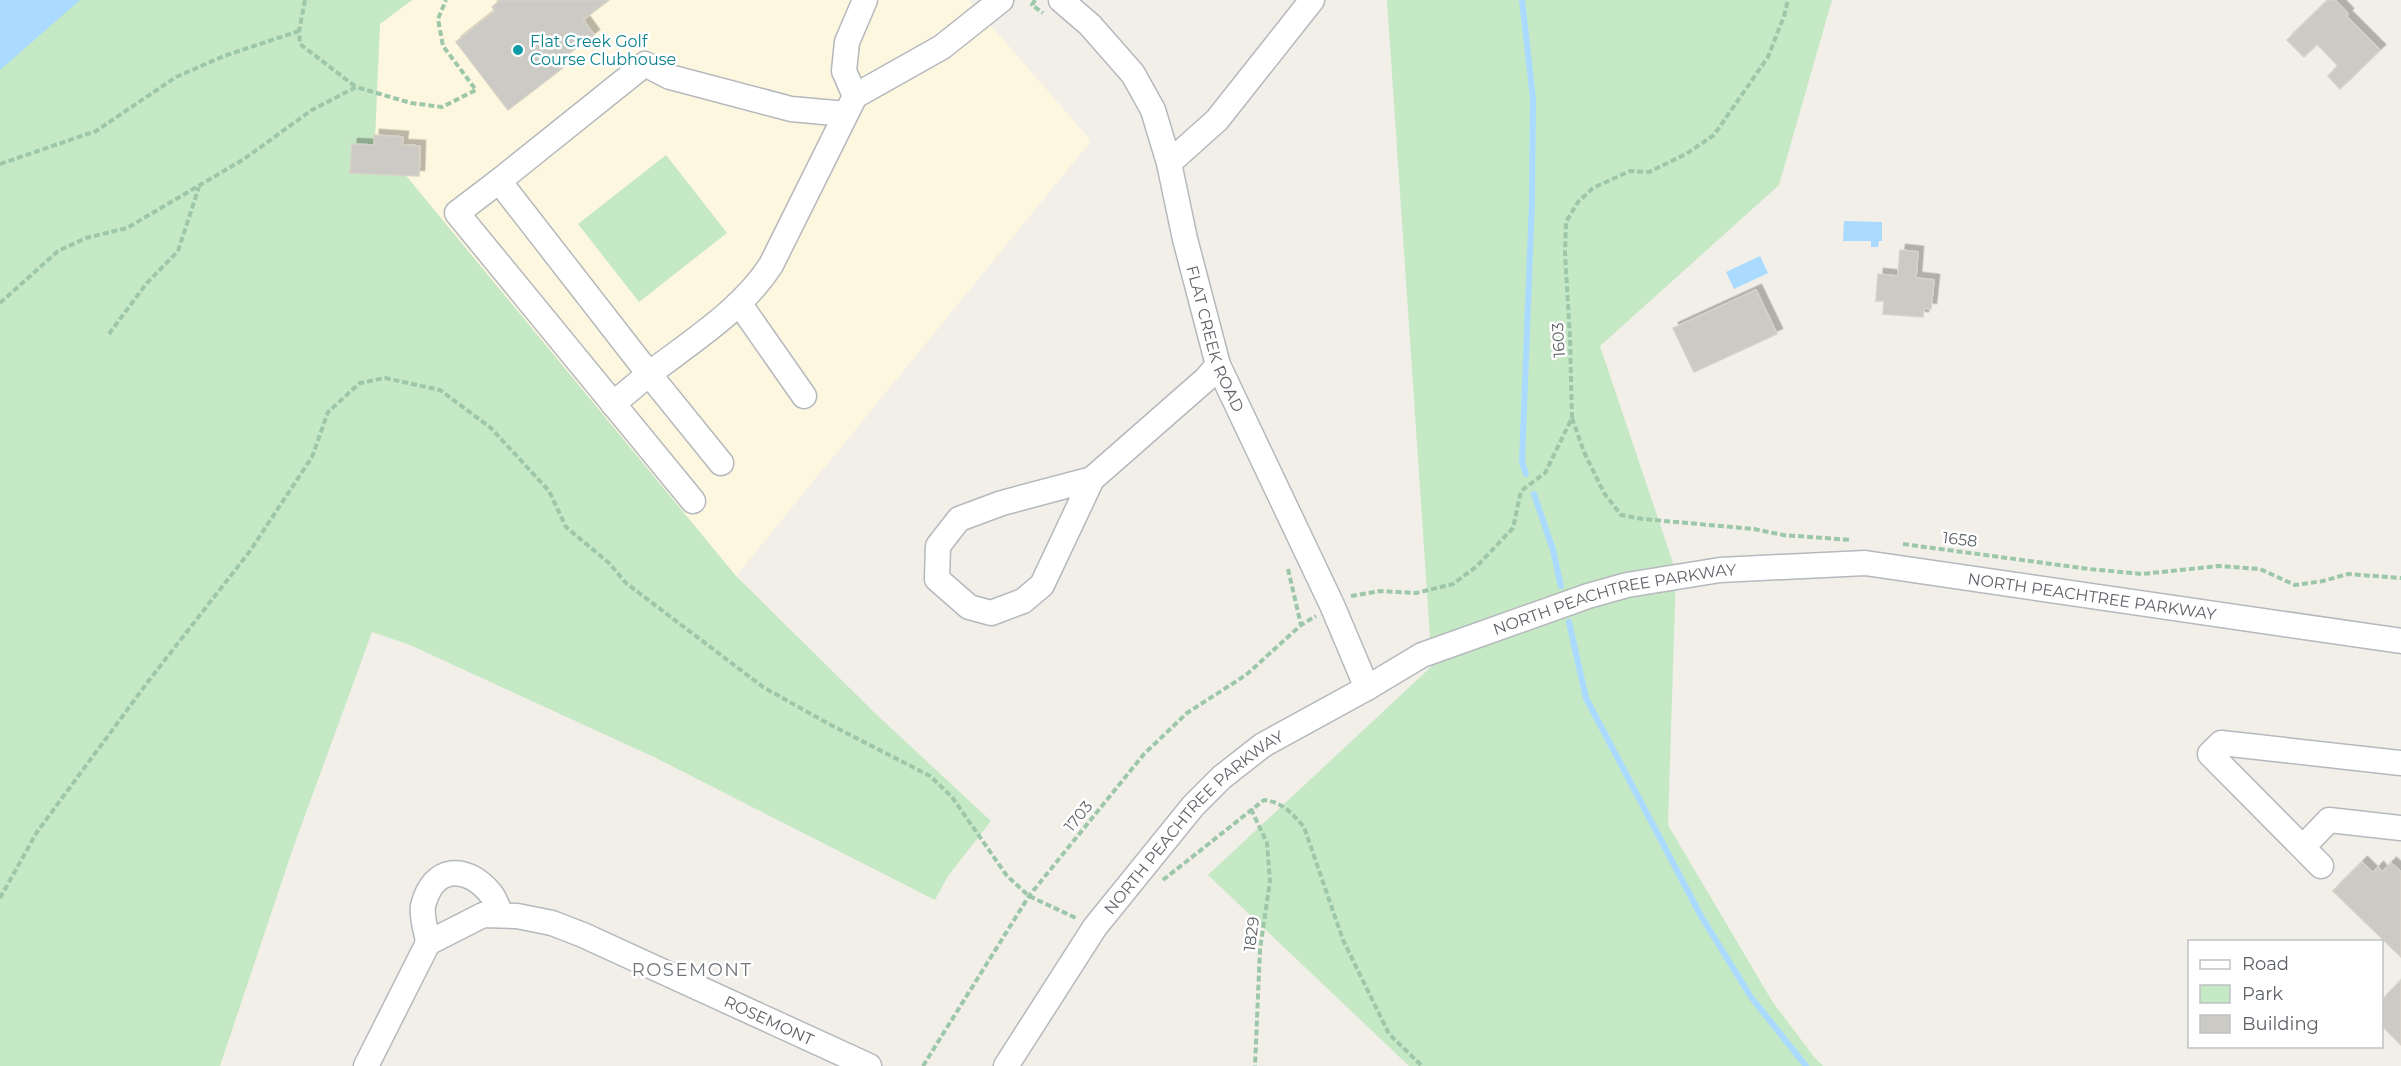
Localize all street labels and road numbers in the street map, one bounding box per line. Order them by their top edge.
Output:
street label: FLAT CREEK ROAD [1182,263,1248,415]
street label: 1603 [1548,322,1569,358]
street label: 1658 [1942,528,1978,551]
street label: NORTH PEACHTREE PARKWAY [1491,560,1737,639]
street label: NORTH PEACHTREE PARKWAY [1966,569,2218,624]
street label: NORTH PEACHTREE PARKWAY [1100,726,1288,918]
street label: 1703 [1060,797,1097,836]
street label: 1829 [1240,916,1263,953]
street label: ROSEMONT [721,992,817,1050]

